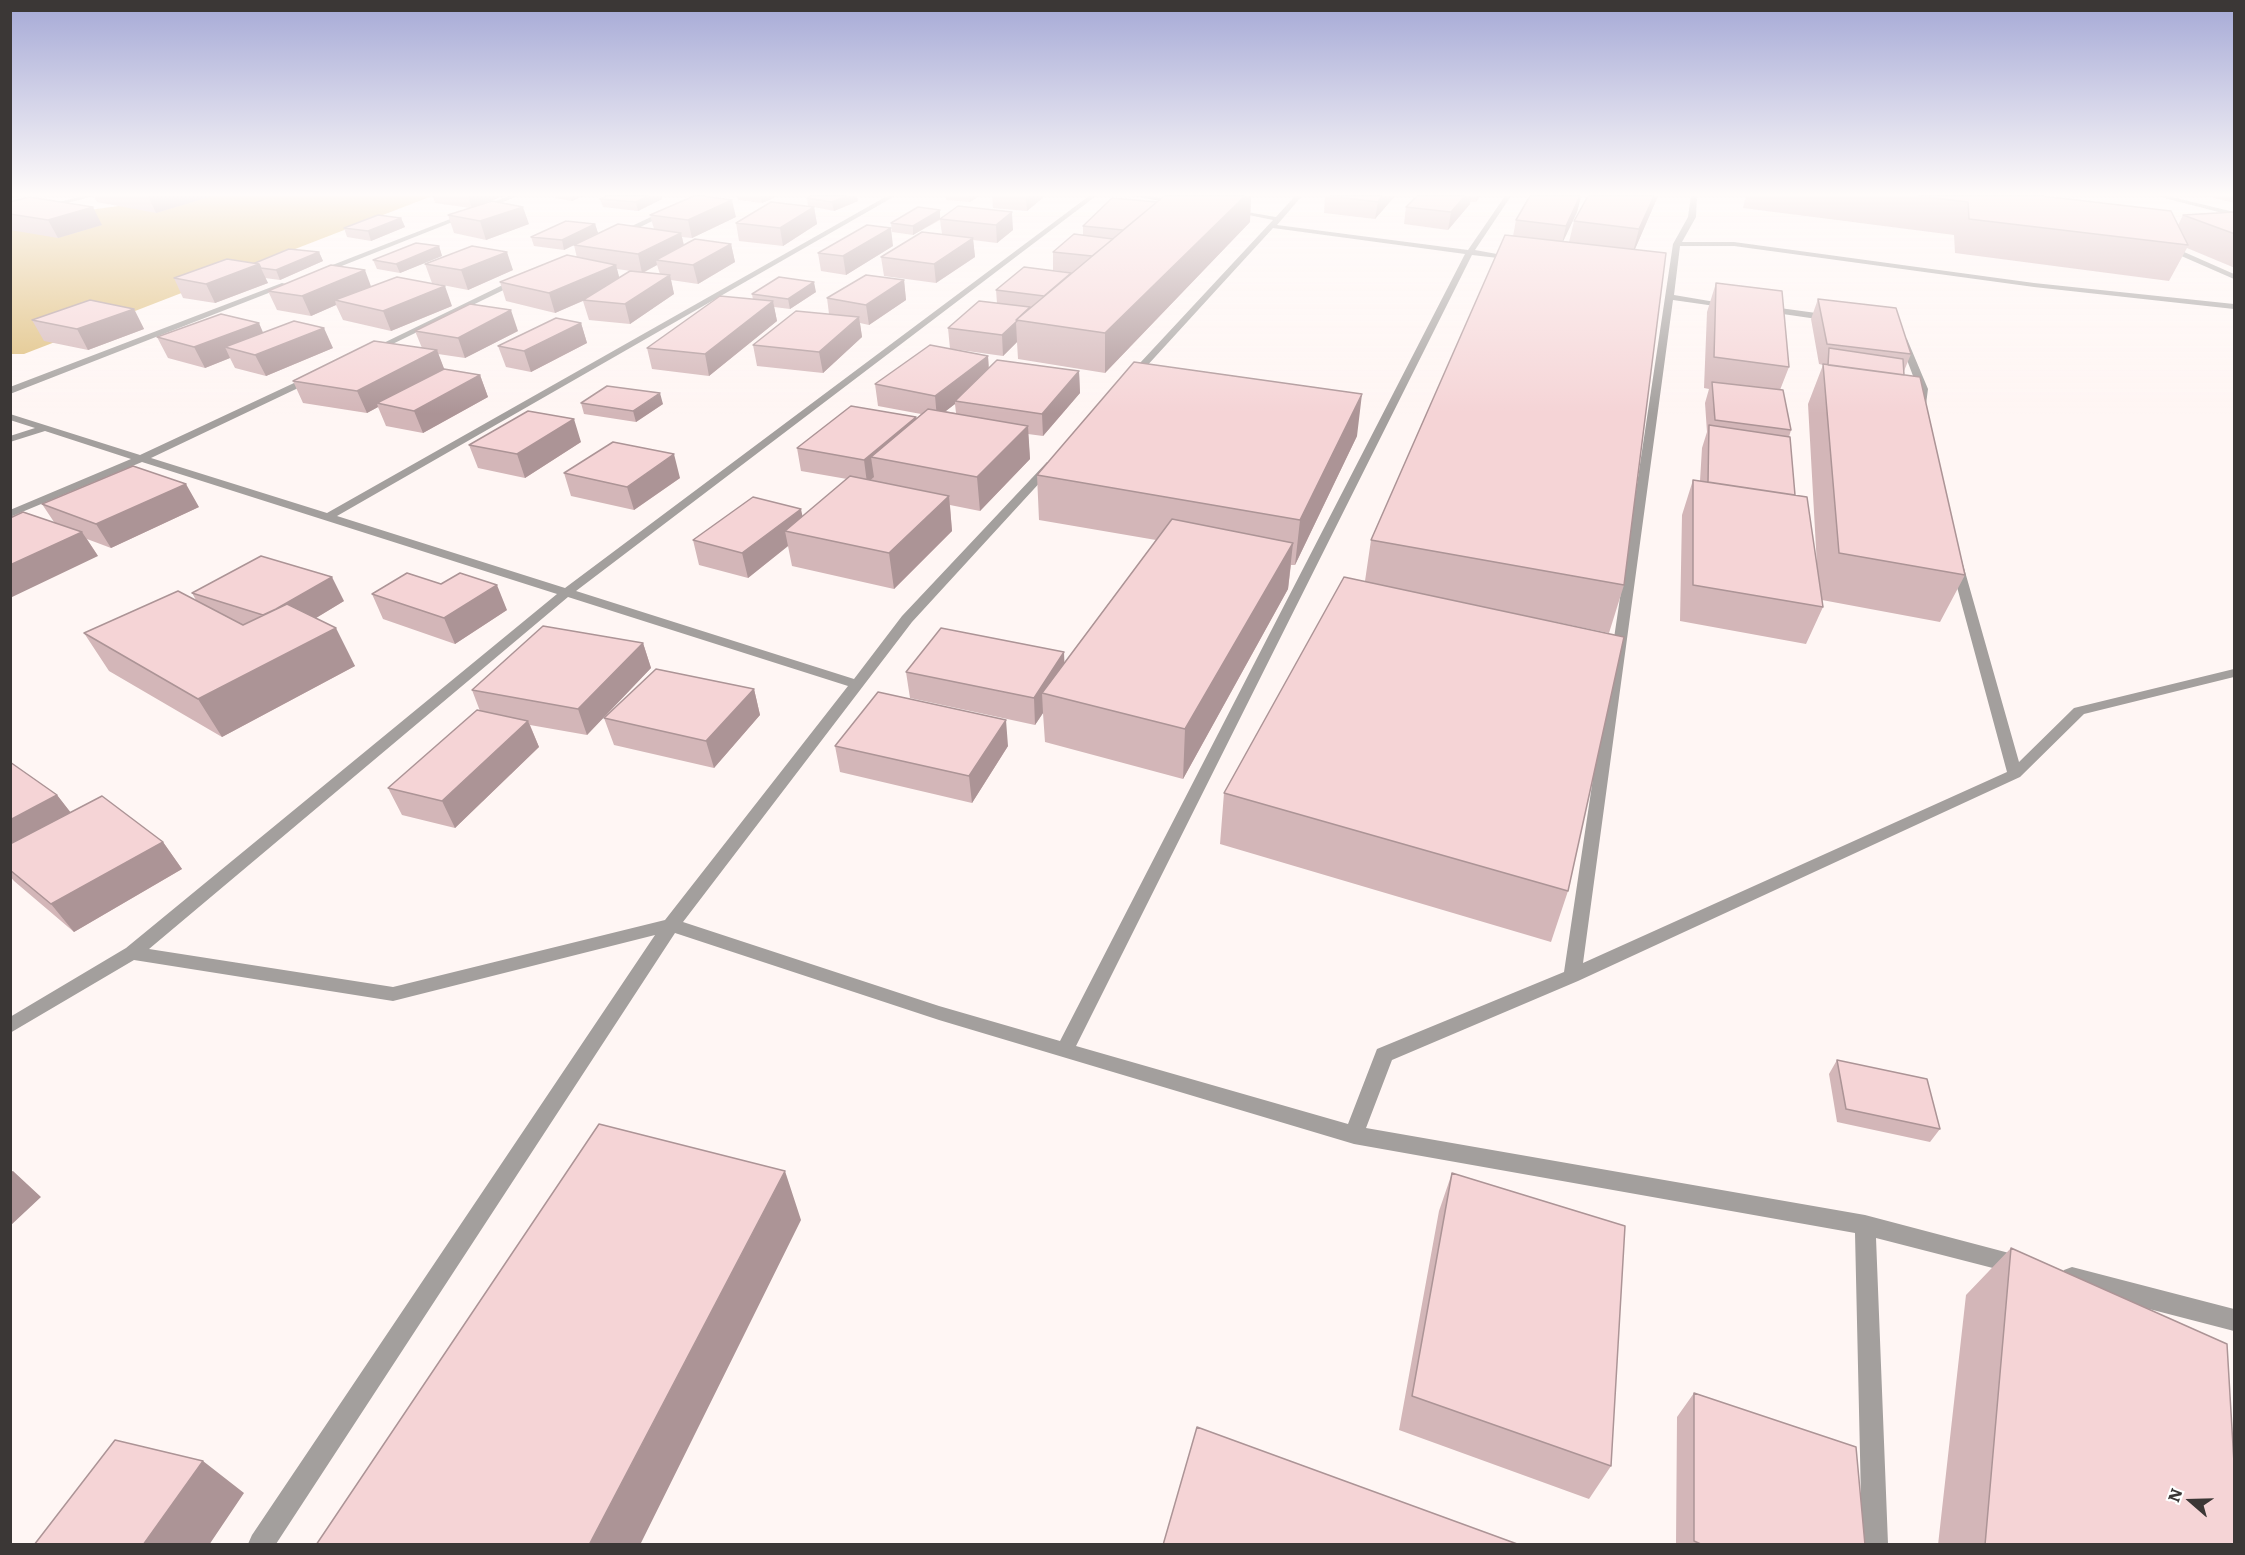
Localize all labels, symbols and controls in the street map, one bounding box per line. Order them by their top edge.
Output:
north arrow [2161,1471,2221,1531]
text: N [2161,1484,2188,1505]

